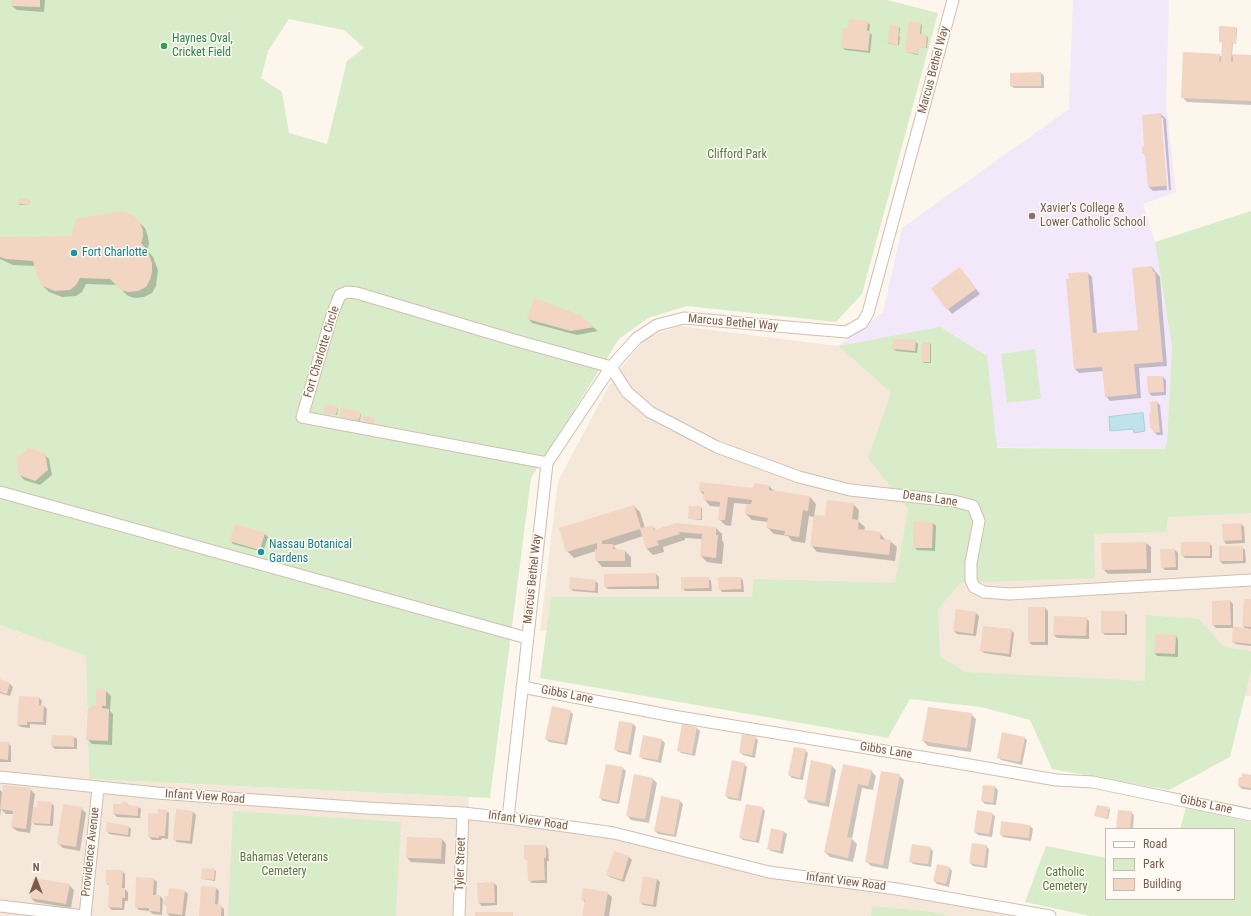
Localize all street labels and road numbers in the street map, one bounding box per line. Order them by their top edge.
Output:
street label: Marcus Bethel Way [915,25,953,115]
street label: Fort Charlotte Circle [301,304,343,400]
street label: Marcus Bethel Way [687,312,779,334]
street label: Deans Lane [902,488,958,510]
street label: Marcus Bethel Way [521,533,545,625]
street label: Gibbs Lane [540,683,594,707]
street label: Gibbs Lane [859,740,913,762]
street label: Infant View Road [164,787,246,807]
street label: Gibbs Lane [1179,792,1233,818]
street label: Providence Avenue [79,807,103,897]
street label: Infant View Road [487,808,569,834]
street label: Tyler Street [453,837,469,891]
street label: Infant View Road [805,870,887,894]

